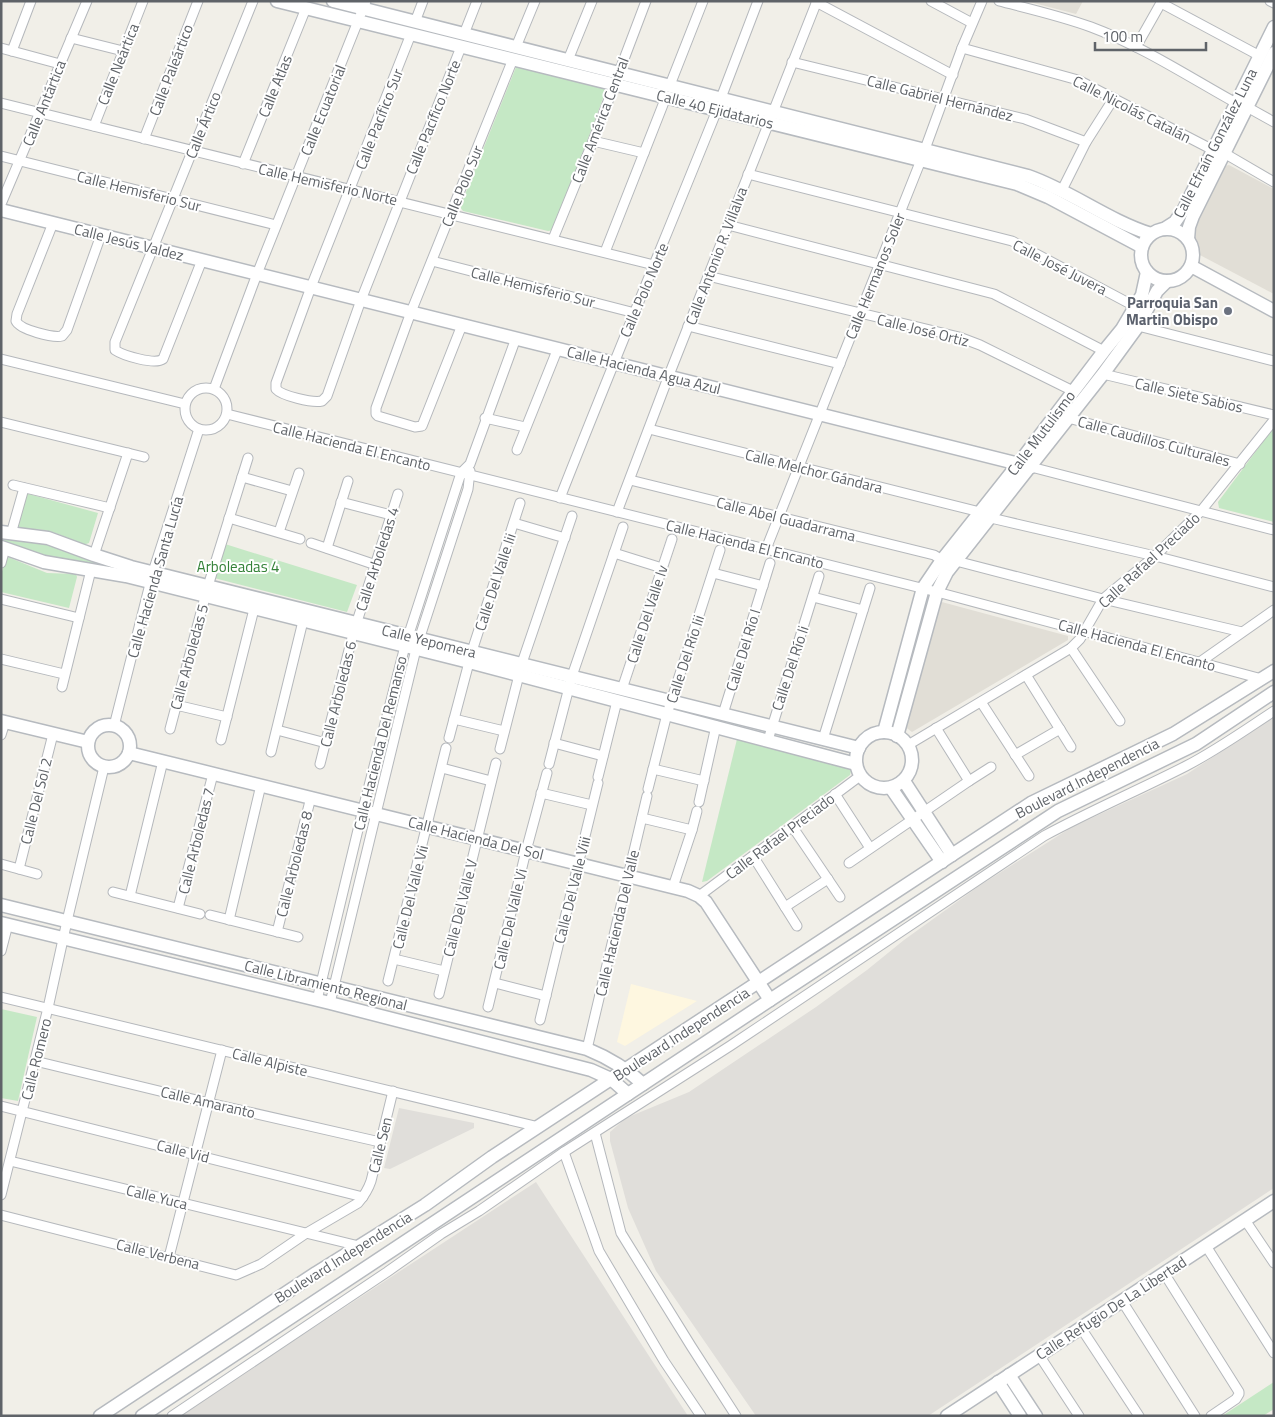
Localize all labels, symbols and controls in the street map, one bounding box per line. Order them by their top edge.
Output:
street label: Calle Neártica [91,19,145,108]
scale bar [1095,20,1206,52]
street label: Calle Paleártico [143,21,199,119]
text: 100 m [1102,25,1143,48]
street label: Calle Atlas [252,51,298,121]
street label: Calle América Central [565,54,635,186]
street label: Calle Antártica [16,56,72,150]
street label: Calle Pacífico Norte [400,56,466,178]
street label: Calle Ecuatorial [294,61,352,159]
street label: Calle Efraín González Luna [1167,64,1263,222]
street label: Calle Pacífico Sur [349,65,409,173]
street label: Calle Gabriel Hernández [865,69,1016,127]
street label: Calle Nicolás Catalán [1069,69,1195,149]
street label: Calle 40 Ejidatarios [654,83,776,135]
street label: Calle Ártico [179,88,227,162]
street label: Calle Polo Sur [435,142,489,230]
street label: Calle Hemisferio Norte [256,157,400,211]
street label: Calle Hemisferio Sur [74,164,204,218]
street label: Calle Antonio R. Villalva [679,183,753,329]
street label: Calle Hermanos Soler [839,209,911,343]
street label: Calle Jesús Valdez [72,217,186,267]
street label: Calle José Juvera [1009,233,1112,301]
street label: Calle Polo Norte [614,239,674,341]
street label: Calle Hemisferio Sur [468,260,598,314]
place label: Parroquia San Martin Obispo [1126,291,1218,331]
marker: Parroquia San Martin Obispo [1222,305,1234,317]
street label: Calle José Ortiz [875,307,972,353]
street label: Calle Hacienda Agua Azul [565,340,723,400]
street label: Calle Siete Sabios [1133,371,1245,419]
street label: Calle Mutulismo [1001,386,1081,480]
street label: Calle Caudillos Culturales [1075,410,1233,472]
street label: Calle Hacienda El Encanto [271,415,433,477]
street label: Calle Melchor Gándara [743,443,886,499]
street label: Calle Abel Guadarrama [714,491,859,548]
street label: Calle Hacienda Santa Lucía [121,493,189,661]
street label: Calle Arboledas 4 [349,504,405,614]
street label: Calle Rafael Preciado [1093,507,1205,613]
street label: Calle Hacienda El Encanto [664,513,826,575]
street label: Calle Del Valle Iii [468,530,522,634]
park label: Arboleadas 4 [197,555,279,578]
street label: Calle Del Valle Iv [620,562,674,666]
street label: Calle Arboledas 5 [164,602,214,712]
street label: Calle Del Río I [720,606,766,694]
street label: Calle Del Río Iii [660,612,710,706]
street label: Calle Hacienda El Encanto [1056,613,1218,677]
street label: Calle Yepomera [379,618,479,664]
street label: Calle Del Río Ii [765,622,815,714]
street label: Calle Arboledas 6 [314,639,362,749]
street label: Calle Hacienda Del Remanso [347,653,413,833]
street label: Boulevard Independencia [1011,732,1163,824]
street label: Calle Del Sol 2 [14,755,58,847]
street label: Calle Arboledas 7 [172,786,220,896]
street label: Calle Rafael Preciado [720,787,840,885]
street label: Calle Arboledas 8 [270,809,318,919]
street label: Calle Hacienda Del Sol [406,810,546,866]
street label: Calle Del Valle Viii [548,834,596,946]
street label: Calle Del Valle Vii [386,843,434,951]
street label: Calle Hacienda Del Valle [589,847,645,999]
street label: Calle Del Valle V [437,857,483,959]
street label: Calle Del Valle Vi [487,866,533,972]
street label: Calle Libramiento Regional [242,954,410,1016]
street label: Boulevard Independencia [608,981,754,1087]
street label: Calle Romero [15,1016,57,1102]
street label: Calle Alpiste [230,1042,310,1082]
street label: Calle Amaranto [158,1080,258,1124]
street label: Calle Sen [362,1114,398,1176]
street label: Calle Vid [154,1133,212,1169]
street label: Calle Yuca [124,1178,191,1216]
street label: Boulevard Independencia [270,1205,417,1309]
street label: Calle Verbena [114,1232,203,1276]
street label: Calle Refugio De La Libertad [1031,1251,1191,1365]

